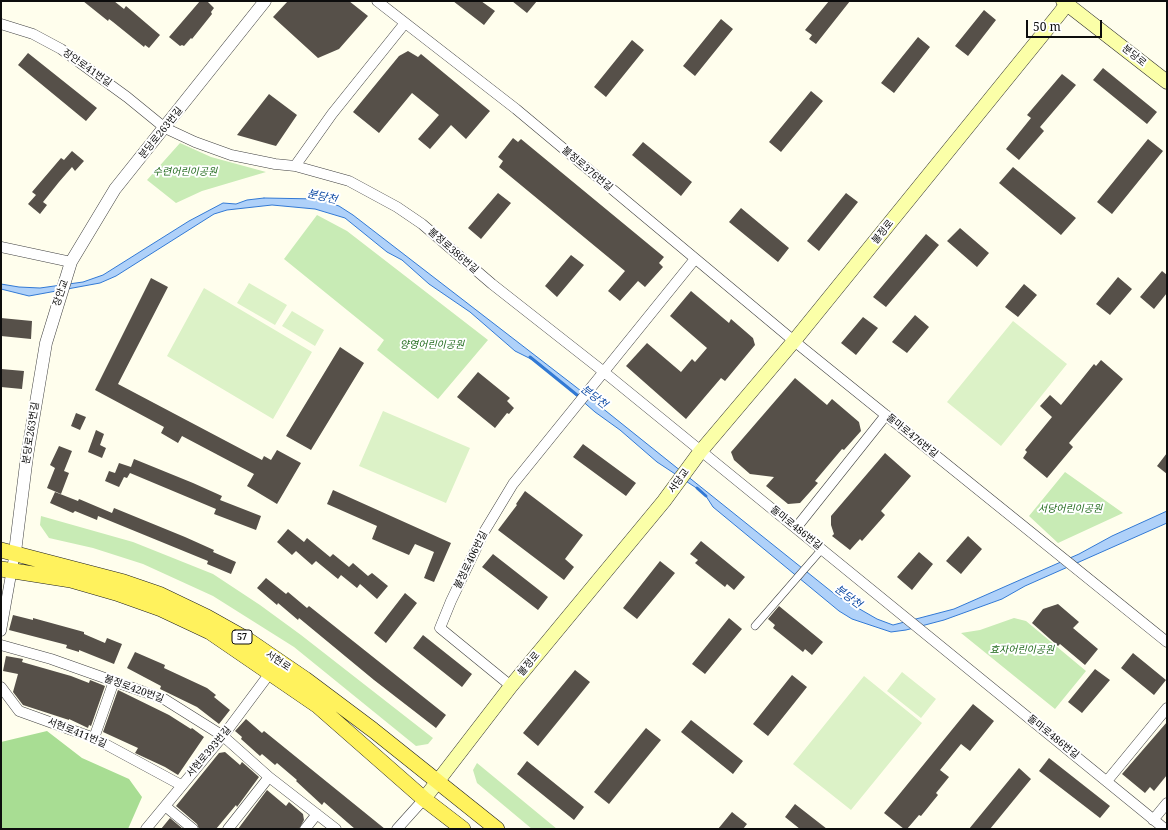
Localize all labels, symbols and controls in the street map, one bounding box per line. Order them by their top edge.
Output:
scale bar [1028,12,1104,38]
text: 50 m [1033,18,1061,35]
street label: 분당로 [1119,43,1149,69]
street label: 장안로41번길 [60,47,114,89]
street label: 분당로263번길 [137,105,185,161]
street label: 불정로376번길 [559,144,615,194]
park label: 수련어린이공원 [153,166,217,178]
water label: 분당천 [306,187,338,207]
street label: 불정로 [870,217,896,247]
street label: 불정로386번길 [425,226,481,276]
street label: 장안교 [51,278,71,308]
park label: 양영어린이공원 [400,339,464,351]
water label: 분당천 [578,382,610,412]
street label: 분당로263번길 [20,401,42,465]
street label: 돌마로476번길 [884,412,940,460]
street label: 서당교 [666,466,692,496]
park label: 서당어린이공원 [1038,503,1102,515]
street label: 돌마로486번길 [768,504,824,552]
street label: 불정로406번길 [452,529,490,591]
water label: 분당천 [832,583,864,611]
road number: 57 [232,630,252,644]
park label: 효자어린이공원 [990,644,1054,656]
street label: 서현로 [263,648,293,674]
street label: 불정로 [516,650,542,678]
street label: 불정로420번길 [102,673,166,705]
street label: 돌마로486번길 [1025,713,1081,761]
street label: 서현로411번길 [46,716,108,750]
street label: 서현로393번길 [184,724,234,780]

